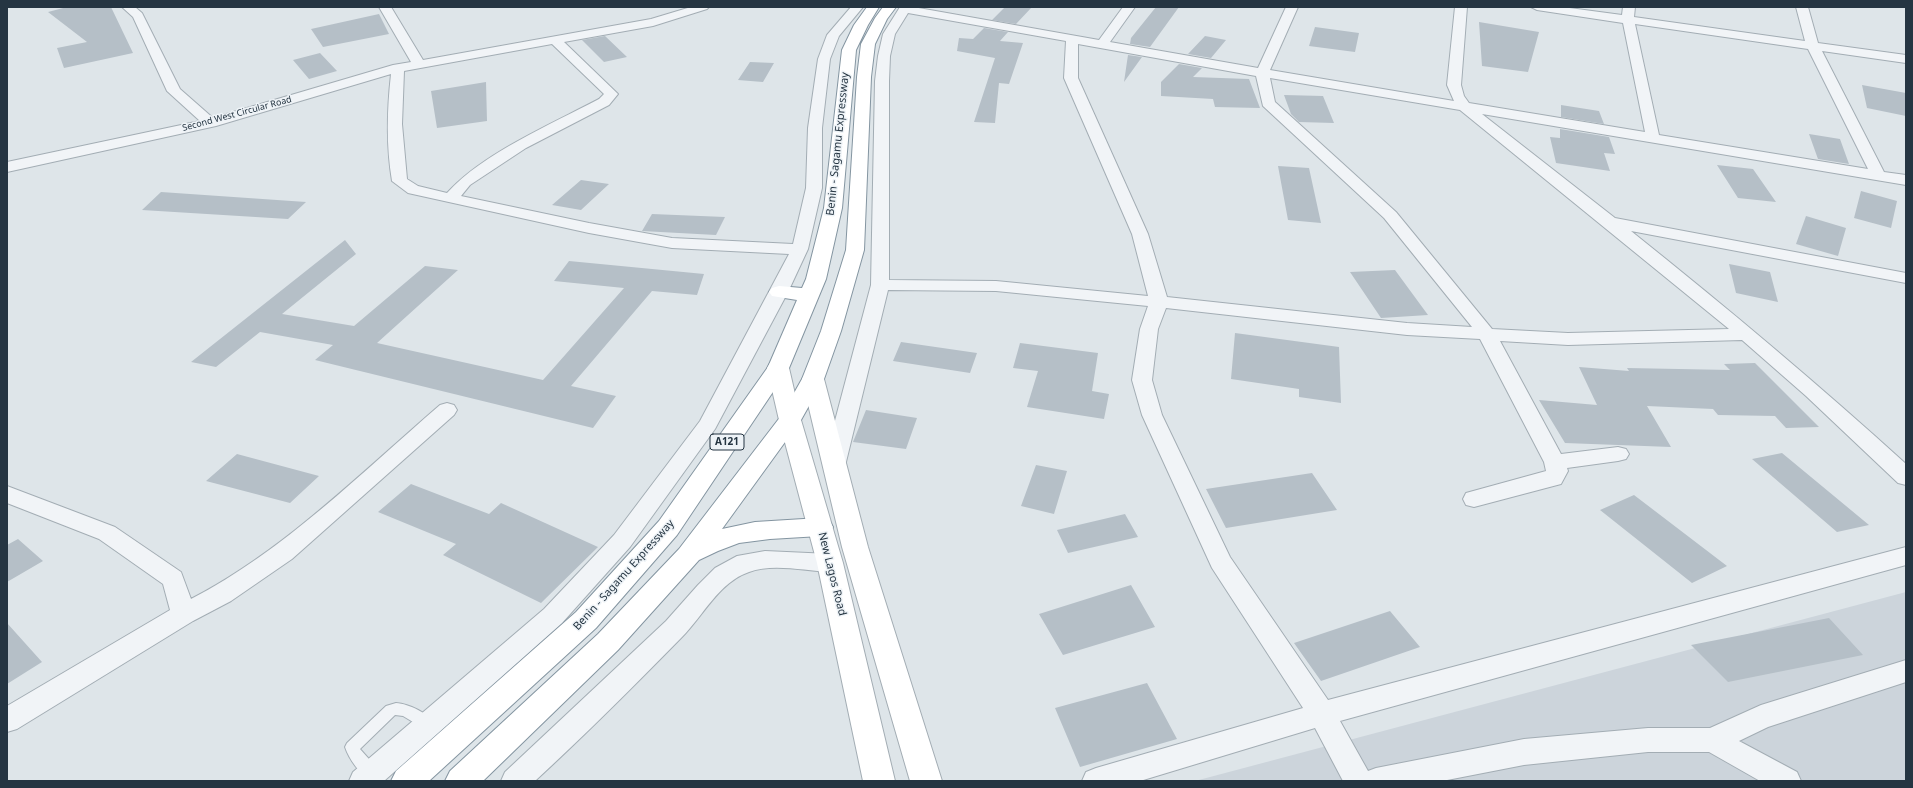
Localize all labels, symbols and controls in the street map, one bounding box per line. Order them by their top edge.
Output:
street label: Benin - Sagamu Expressway [824,72,852,216]
street label: Second West Circular Road [181,94,293,134]
road number: A121 [710,434,744,450]
street label: Benin - Sagamu Expressway [571,517,677,633]
street label: New Lagos Road [815,531,849,617]

